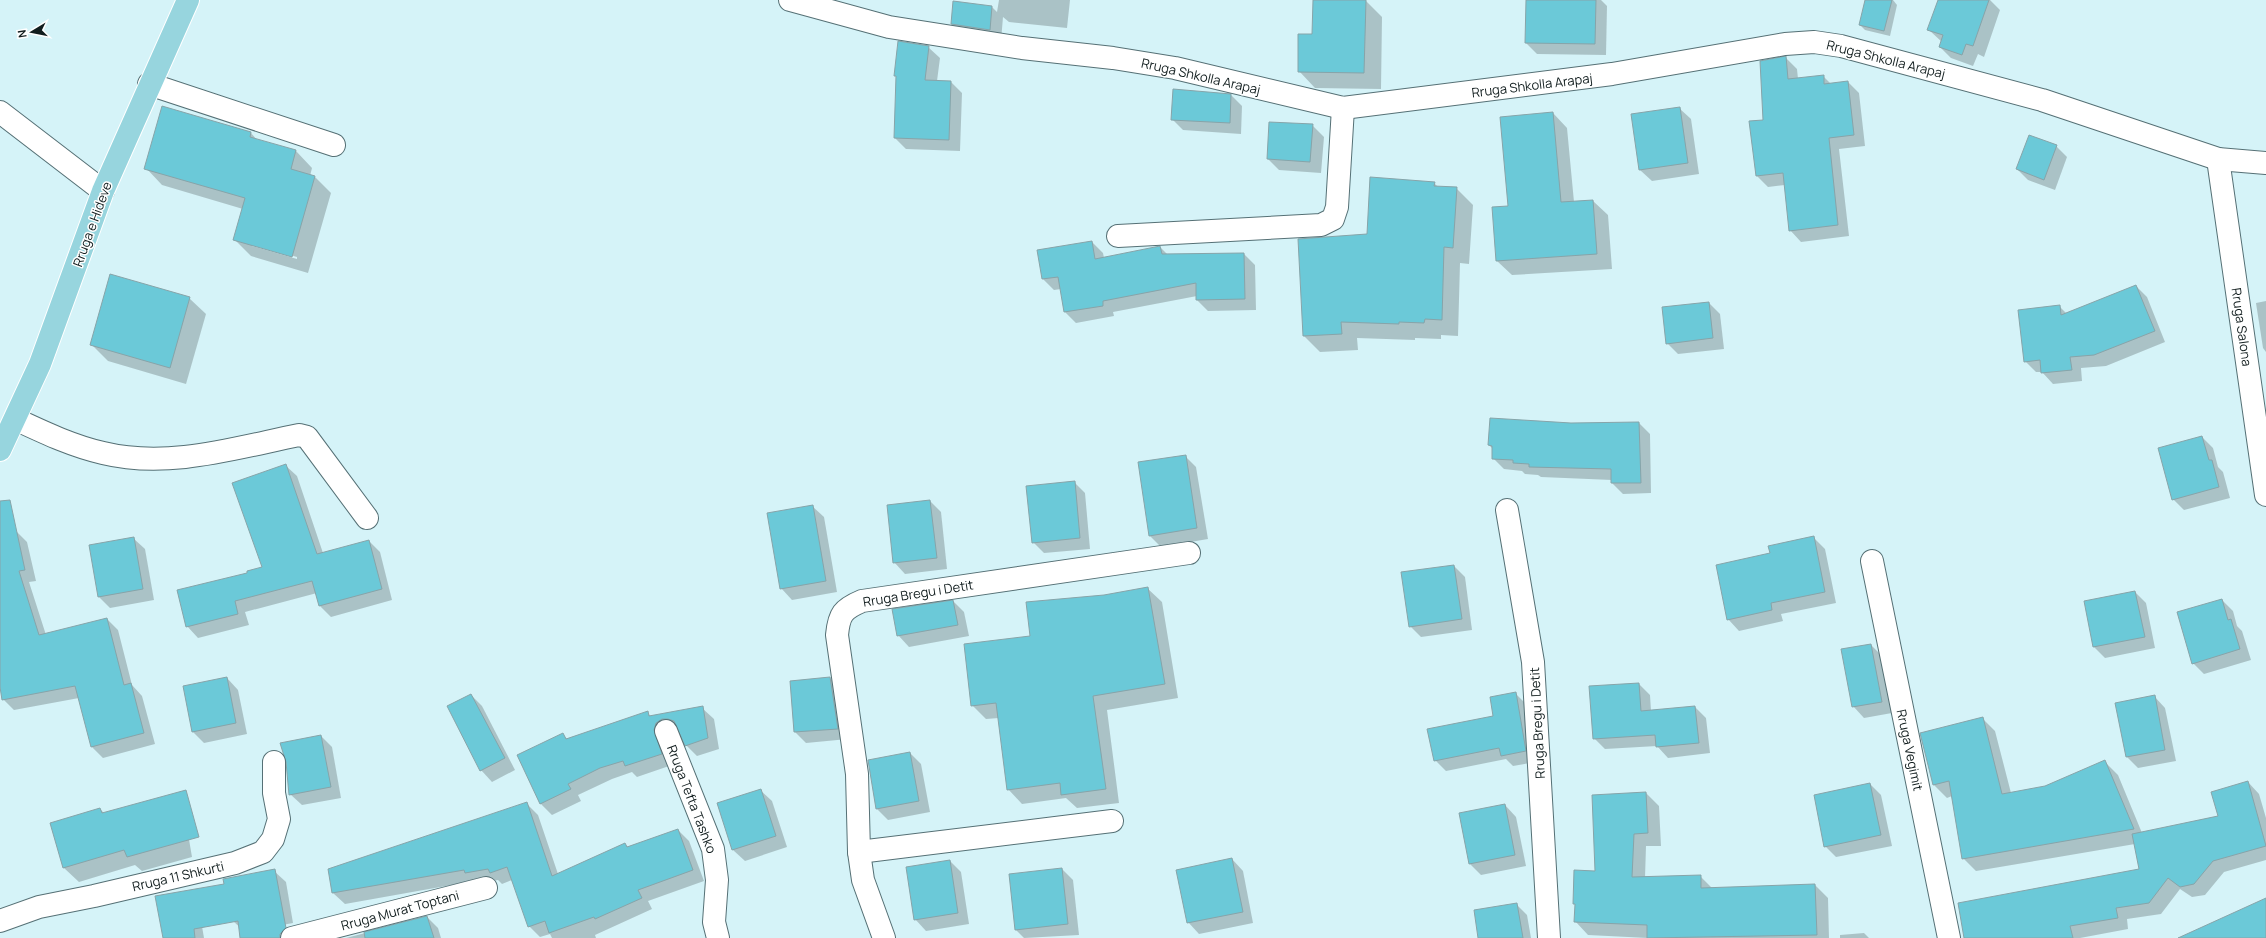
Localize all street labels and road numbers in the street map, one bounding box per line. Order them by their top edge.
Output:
street label: Rruga Shkolla Arapaj [1825,36,1947,82]
street label: Rruga Shkolla Arapaj [1140,54,1262,98]
street label: Rruga Shkolla Arapaj [1470,69,1594,101]
street label: Rruga e Hideve [68,179,116,269]
street label: Rruga Salona [2228,287,2256,367]
street label: Rruga Bregu i Detit [861,575,975,611]
street label: Rruga Bregu i Detit [1525,667,1549,779]
street label: Rruga Vegimit [1893,708,1927,792]
street label: Rruga Tefta Tashko [663,742,721,856]
street label: Rruga 11 Shkurti [130,857,226,895]
street label: Rruga Murat Toptani [339,886,461,934]

